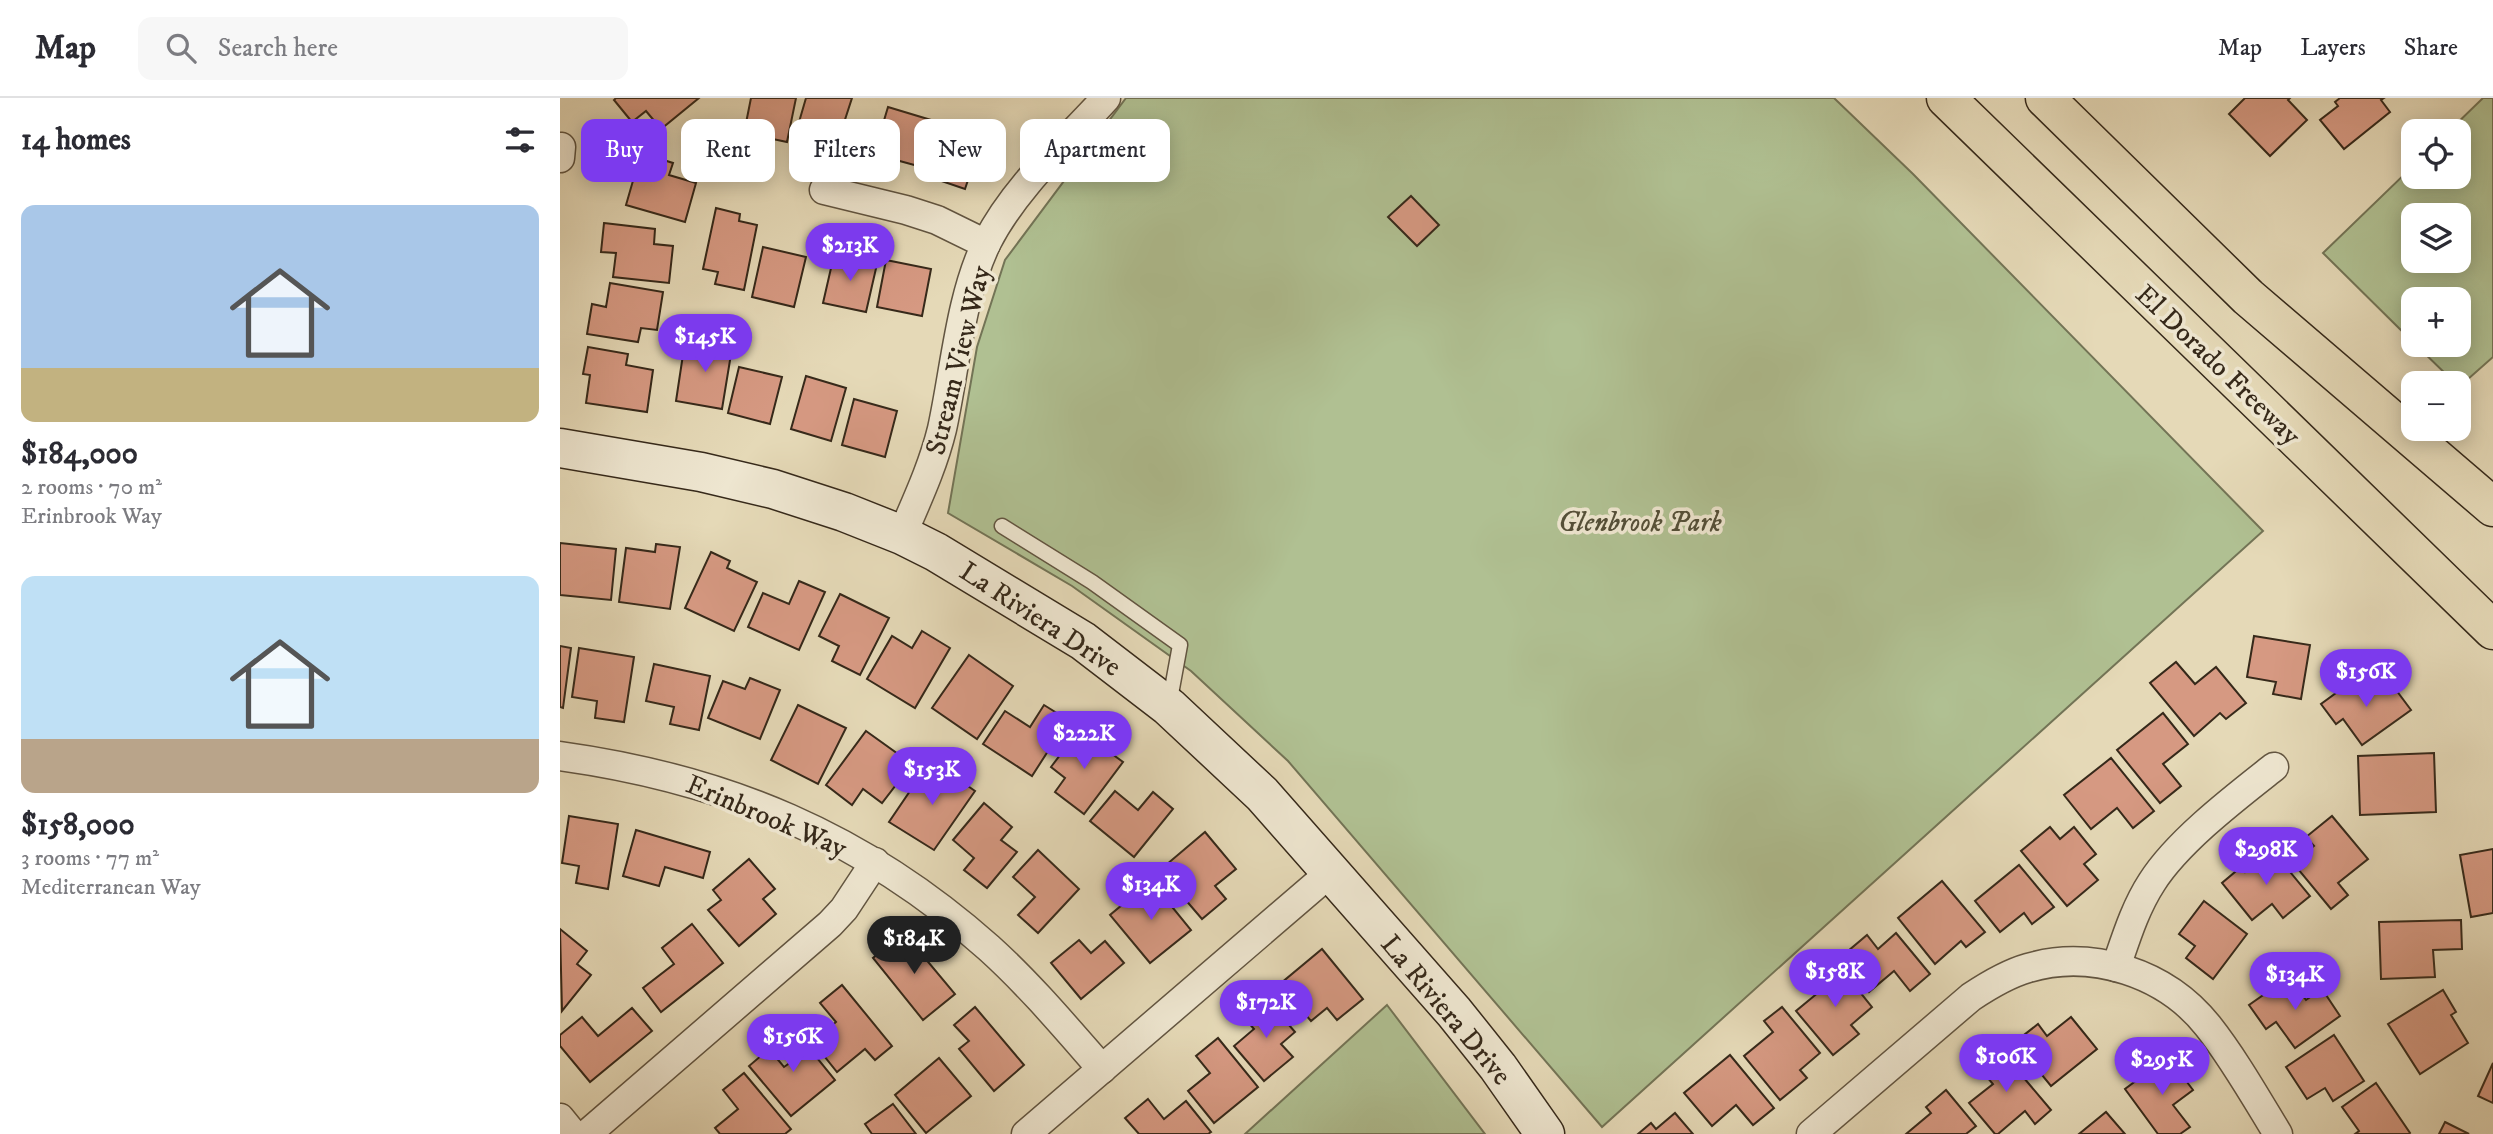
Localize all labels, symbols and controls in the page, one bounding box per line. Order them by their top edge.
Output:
search box [138,17,628,80]
text: Map [35,28,96,69]
icon: search [162,29,200,67]
text: Search here [218,32,338,65]
text: Map [2218,33,2262,63]
text: Layers [2300,33,2366,63]
text: Share [2404,33,2458,63]
chip: Buy [581,119,667,182]
chip: Rent [681,119,775,182]
chip: Filters [789,119,900,182]
chip: New [914,119,1006,182]
chip: Apartment [1020,119,1170,182]
map controls [2401,119,2471,441]
button: locate [2401,119,2471,189]
icon: filters [501,121,539,159]
text: 14 homes [21,122,131,159]
button: layers [2401,203,2471,273]
pin: $213K [801,223,899,283]
text: $213K [821,231,879,260]
icon: home [217,250,343,376]
street label: Stream View Way [918,261,999,459]
street label: El Dorado Freeway [2128,277,2309,453]
button: + [2401,287,2471,357]
pin: $145K [656,314,754,374]
text: $145K [674,322,736,351]
button: − [2401,371,2471,441]
text: $184,000 [21,436,138,473]
text: 2 rooms · 70 m² [21,473,162,502]
text: Erinbrook Way [21,502,162,531]
park label: Glenbrook Park [1558,505,1722,540]
street label: La Riviera Drive [953,554,1128,685]
icon: home [217,621,343,747]
pin: $156K [2317,650,2415,709]
text: $156K [2336,657,2396,686]
pin: $222K [1035,712,1133,771]
text: $222K [1053,719,1115,748]
pin: $153K [883,748,981,807]
text: $153K [903,755,961,784]
street label: Erinbrook Way [681,767,853,866]
text: $158,000 [21,807,135,844]
pin: $298K [2217,828,2315,887]
text: $298K [2235,835,2298,864]
text: 3 rooms · 77 m² [21,844,159,873]
pin: $134K [1102,862,1200,922]
text: $134K [1122,870,1180,899]
text: Mediterranean Way [21,873,201,902]
pin: $184K [865,916,963,976]
text: $184K [883,924,945,953]
street label: La Riviera Drive [1373,928,1519,1092]
pin: $158K [1786,950,1884,1009]
pin: $134K [2246,953,2344,1012]
text: $158K [1805,957,1865,986]
text: $134K [2266,960,2324,989]
pin: $172K [1217,981,1315,1040]
text: $172K [1236,988,1296,1017]
pin: $156K [744,1014,842,1074]
text: $156K [763,1022,823,1051]
pin: $106K [1957,1034,2055,1094]
pin: $295K [2113,1038,2211,1097]
text: $106K [1975,1042,2037,1071]
text: $295K [2131,1045,2193,1074]

